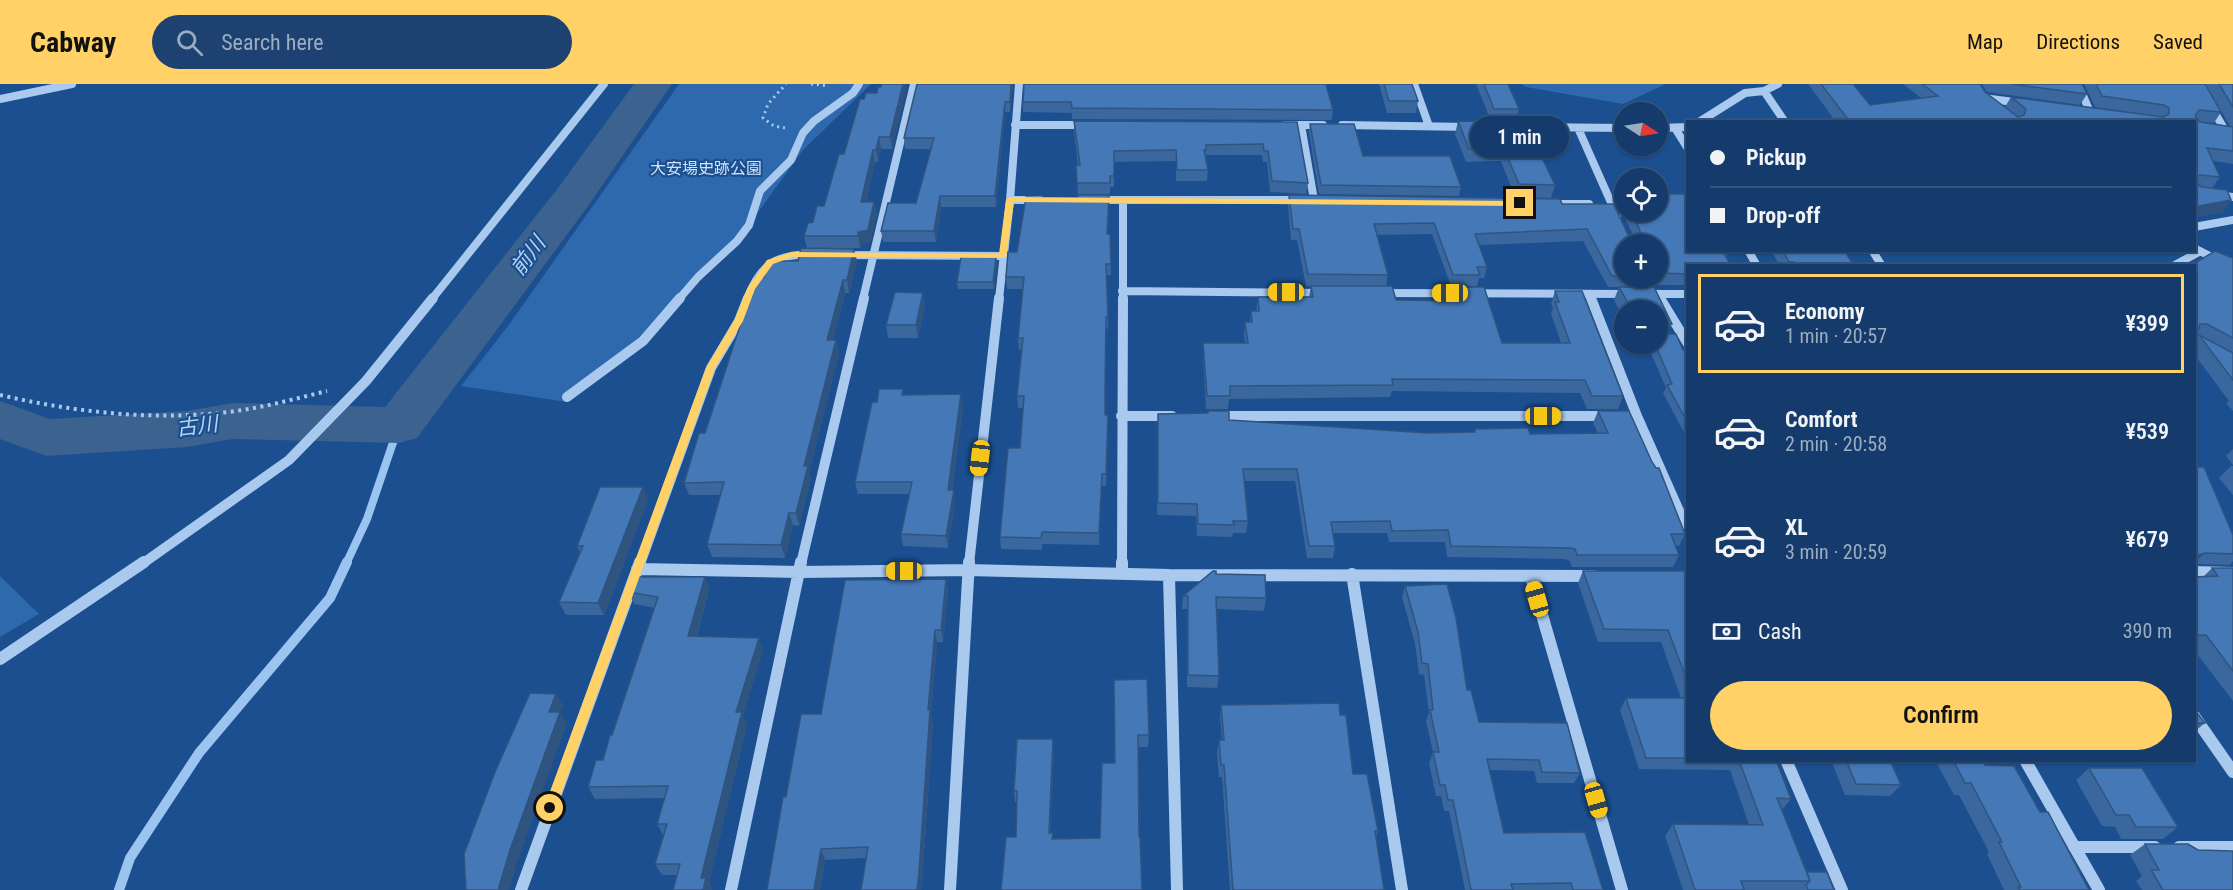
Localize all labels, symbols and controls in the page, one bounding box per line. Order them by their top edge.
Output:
search box [152,15,572,69]
text: Cabway [30,26,116,59]
icon: search [173,26,206,59]
text: Search here [221,30,324,55]
text: Map [1967,30,2003,54]
text: Directions [2036,30,2120,54]
text: Saved [2153,30,2203,54]
north arrow [1614,102,1668,156]
map controls [1614,102,1668,354]
callout: 1 min [1470,116,1570,158]
text: 1 min [1497,125,1542,149]
text: Pickup [1746,145,1806,170]
park label: 大安場史跡公園 [650,159,762,178]
button: locate [1614,168,1668,222]
route end [1506,189,1533,216]
text: Drop-off [1746,203,1820,228]
water label: 前川 [506,230,551,280]
button: + [1614,234,1668,288]
car [1268,283,1304,301]
car [1432,284,1468,302]
icon: car [1713,297,1767,351]
text: Economy [1785,299,1865,324]
button: − [1614,300,1668,354]
text: ¥399 [2125,311,2169,336]
text: 1 min · 20:57 [1785,324,1887,348]
icon: car [1713,405,1767,459]
car [1525,407,1561,425]
text: Comfort [1785,407,1858,432]
water label: 古川 [175,411,221,440]
text: ¥539 [2125,419,2169,444]
text: 2 min · 20:58 [1785,432,1887,456]
car [969,439,991,477]
icon: car [1713,513,1767,567]
text: XL [1785,515,1808,540]
text: ¥679 [2125,527,2169,552]
text: 3 min · 20:59 [1785,540,1887,564]
car [886,562,922,580]
car [1523,579,1551,619]
icon: cash [1710,615,1743,648]
text: Cash [1758,619,1802,644]
text: 390 m [2123,619,2172,643]
button: Confirm [1710,681,2172,750]
car [1582,780,1610,820]
route start [536,794,563,821]

